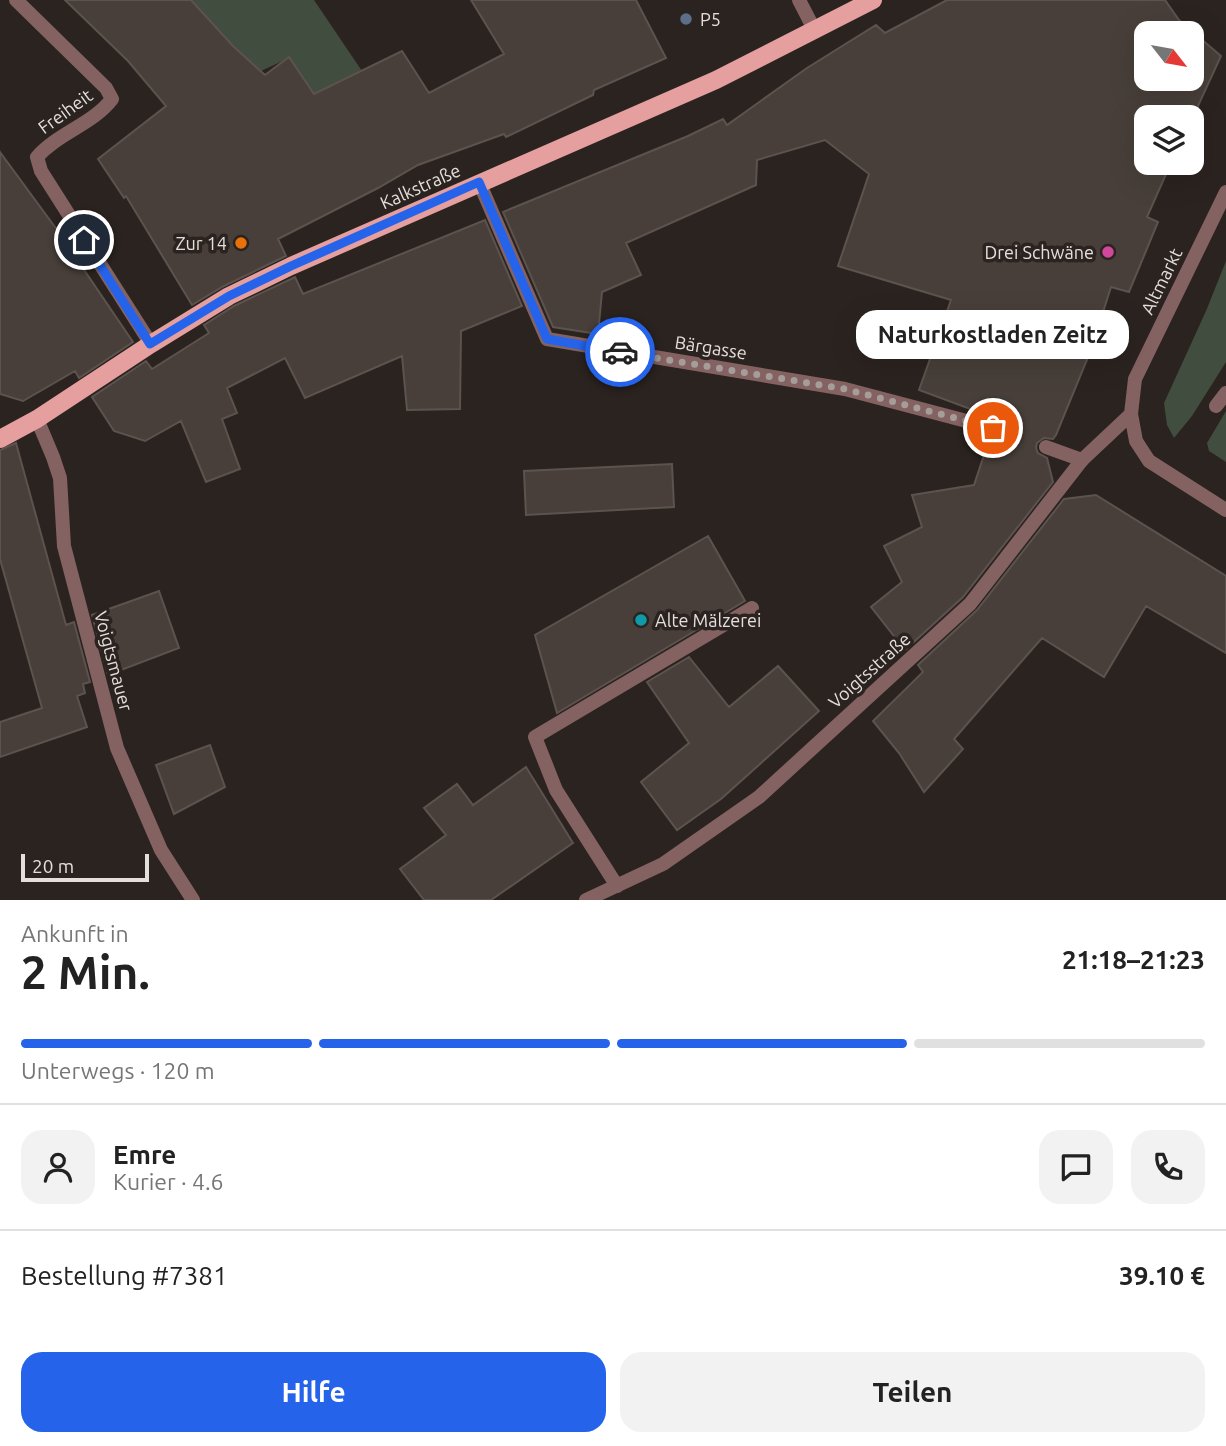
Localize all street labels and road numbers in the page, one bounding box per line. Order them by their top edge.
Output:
street label: Freiheit [34,85,96,137]
street label: Kalkstraße [377,159,463,213]
street label: Altmarkt [1136,245,1186,317]
street label: Bärgasse [674,331,748,363]
street label: Voigtsmauer [91,609,137,713]
street label: Voigtsstraße [824,628,914,712]

